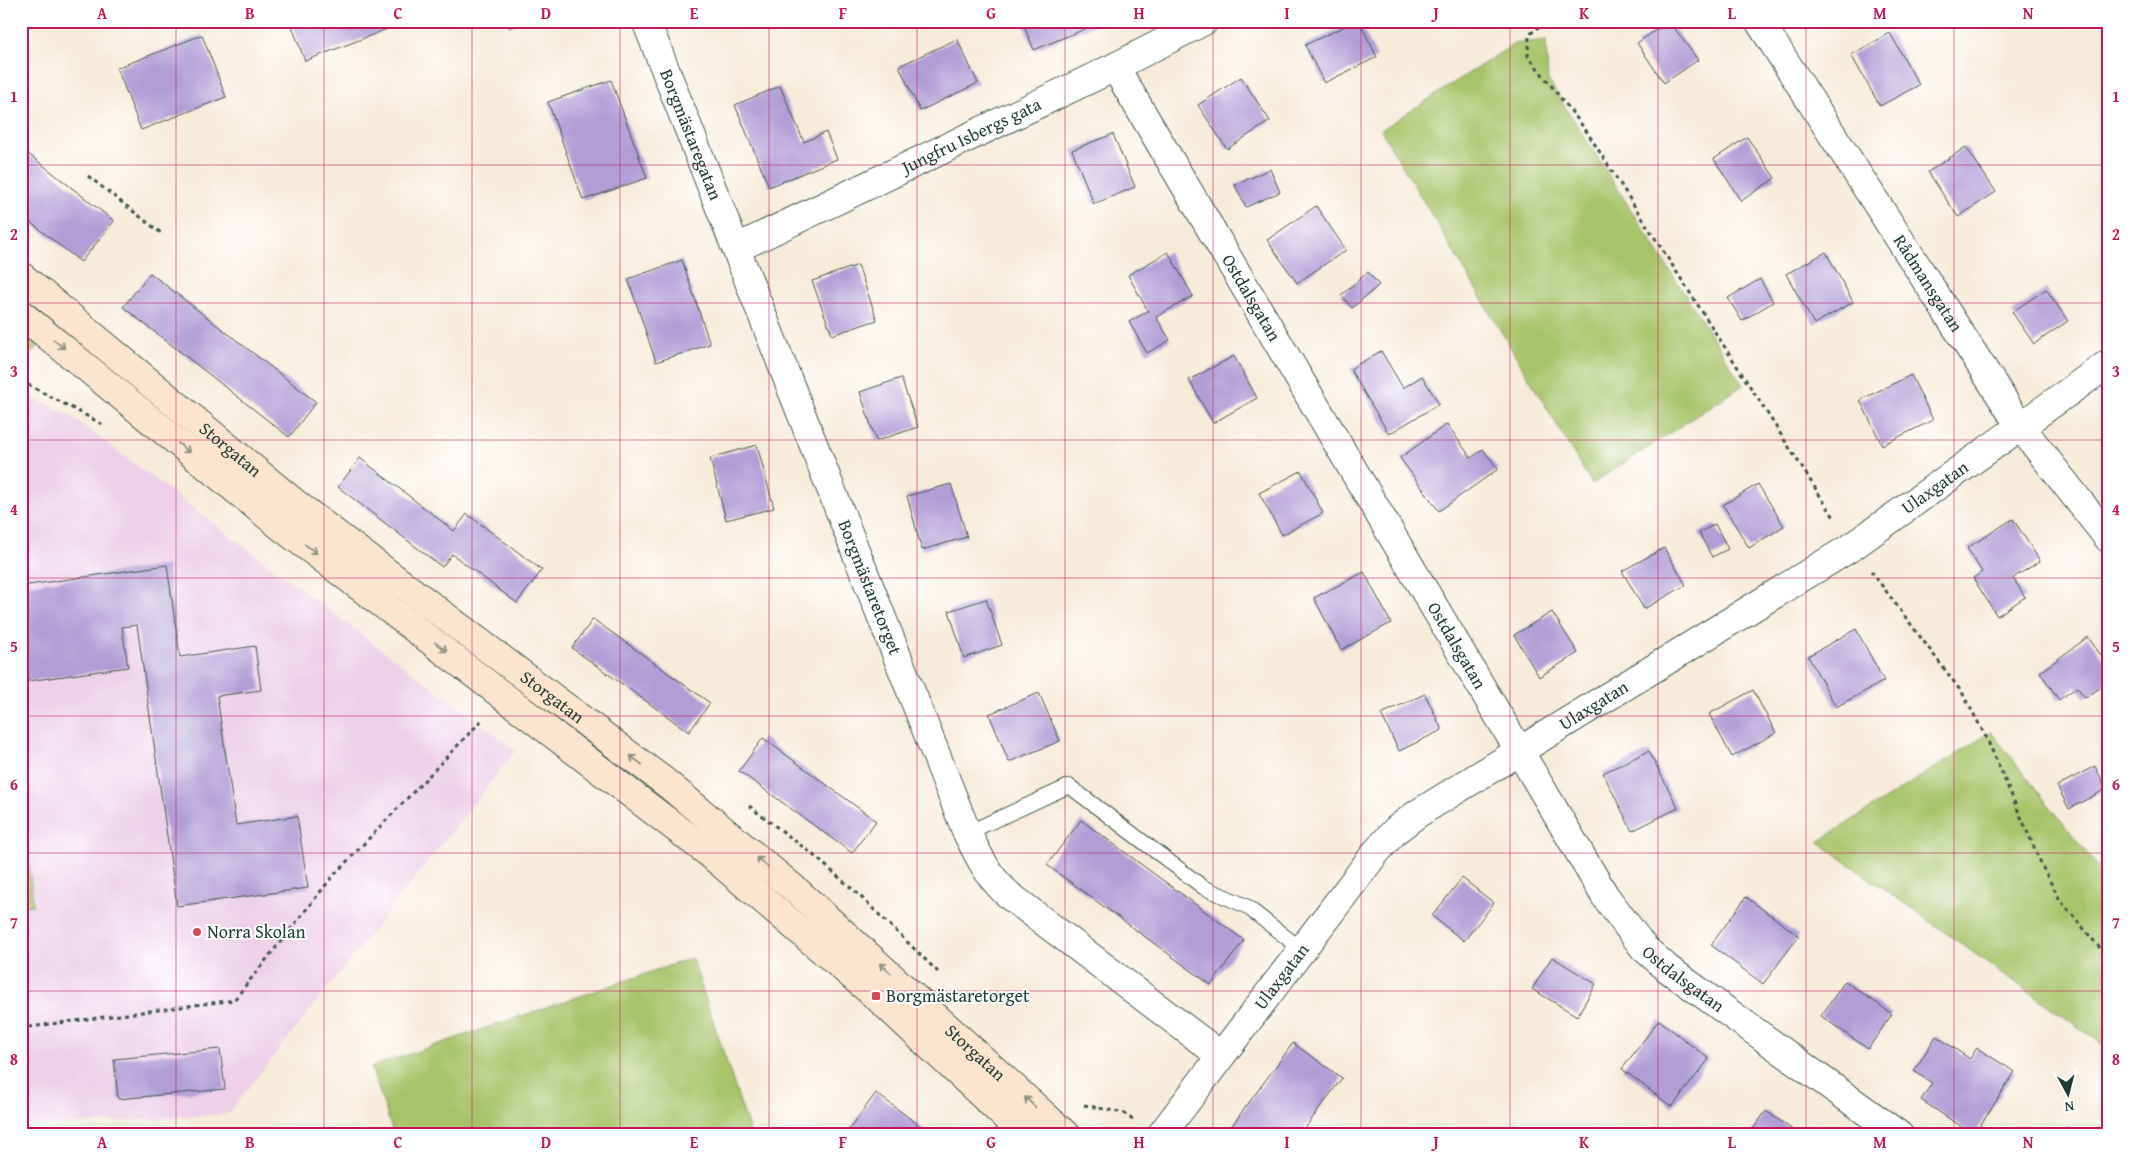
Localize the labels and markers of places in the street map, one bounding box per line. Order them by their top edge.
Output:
place label: Norra Skolan [207,918,306,945]
marker: Norra Skolan [191,926,203,938]
place label: Borgmästaretorget [886,982,1030,1009]
marker: Borgmästaretorget [870,990,882,1002]

